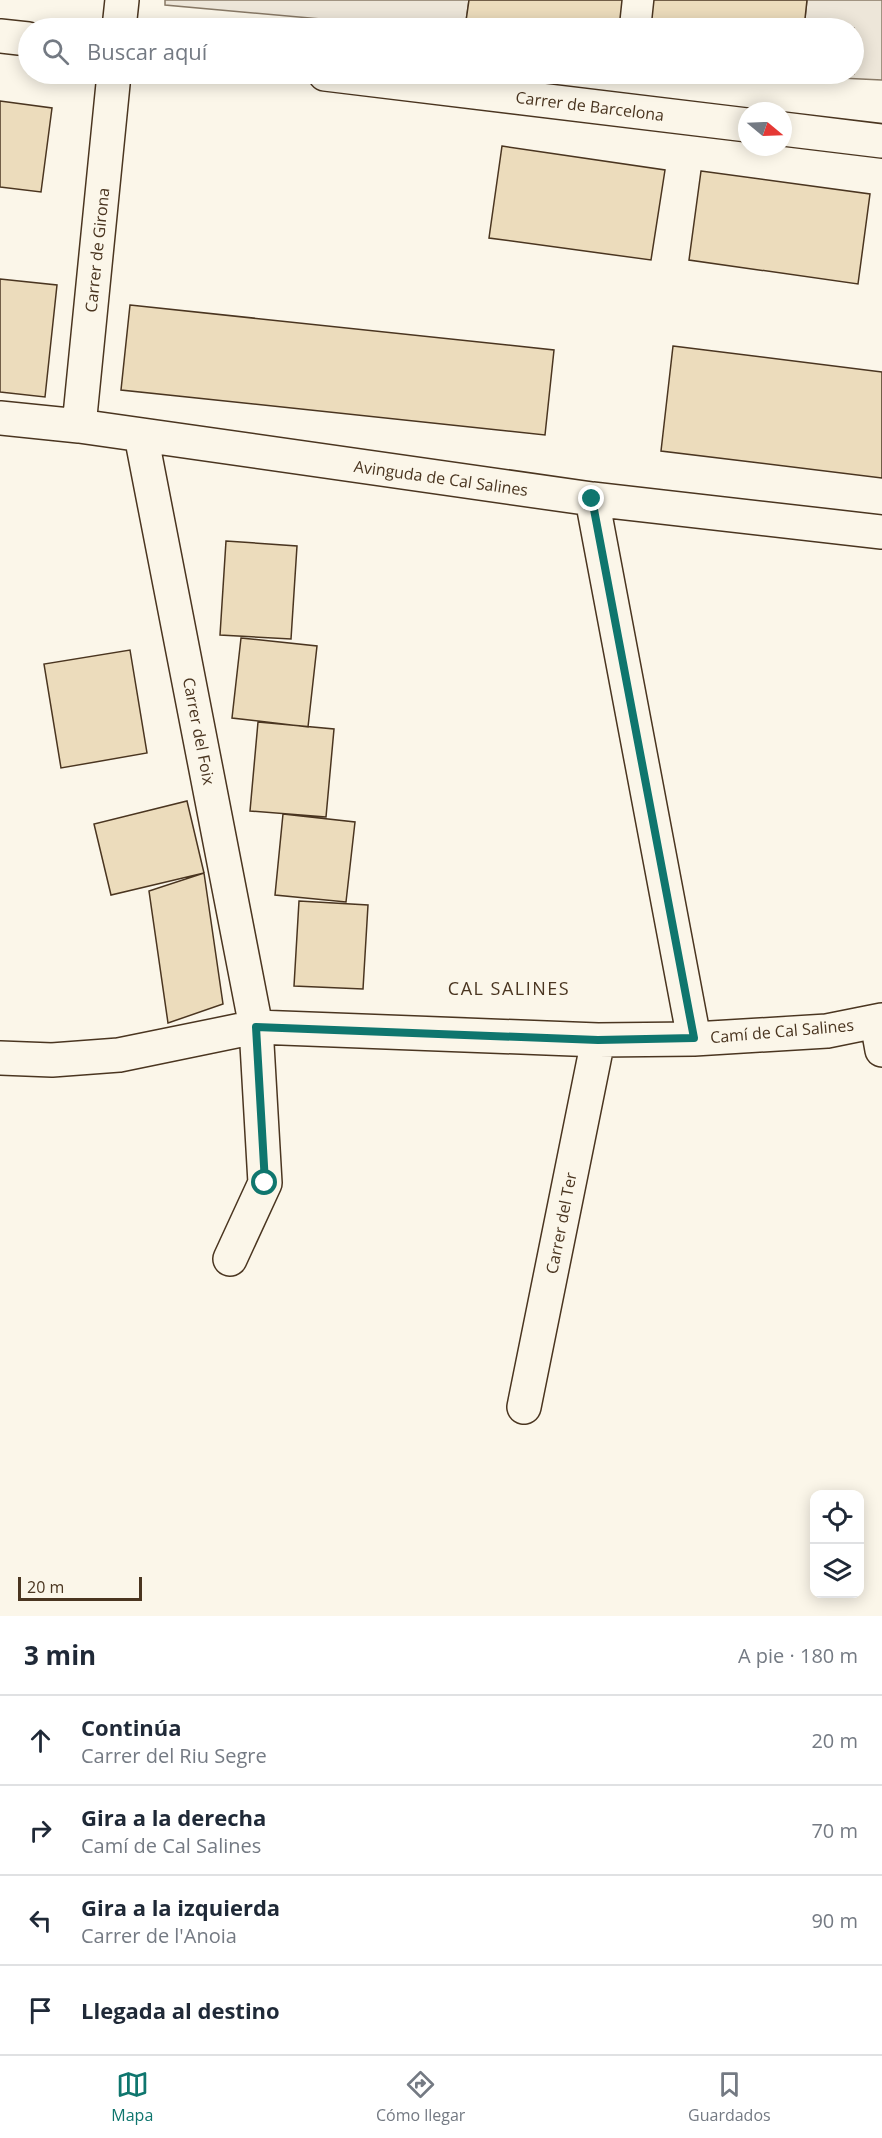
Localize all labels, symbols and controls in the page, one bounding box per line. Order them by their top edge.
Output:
search box [18,18,864,84]
icon: search [39,35,72,68]
text: Buscar aquí [87,36,207,66]
street label: Carrer de Barcelona [514,86,666,126]
north arrow [738,102,792,156]
street label: Carrer de Girona [80,187,114,313]
street label: Avinguda de Cal Salines [353,455,529,501]
route end [578,485,604,511]
street label: Carrer del Foix [178,675,220,787]
district label: CAL SALINES [448,976,570,1000]
street label: Camí de Cal Salines [709,1014,855,1048]
route start [251,1169,277,1195]
street label: Carrer del Ter [540,1170,582,1276]
map controls [810,1490,864,1598]
button: locate [810,1490,864,1544]
button: layers [810,1544,864,1598]
scale bar [18,1574,142,1602]
text: 20 m [27,1576,64,1598]
text: 3 min [24,1637,96,1673]
text: A pie · 180 m [738,1642,858,1669]
text: Continúa [81,1712,182,1742]
icon: ahead [24,1724,57,1757]
text: 20 m [811,1727,858,1754]
text: Carrer del Riu Segre [81,1742,267,1769]
text: Gira a la derecha [81,1802,266,1832]
icon: right [24,1814,57,1847]
text: 70 m [811,1817,858,1844]
text: Camí de Cal Salines [81,1832,261,1859]
text: Gira a la izquierda [81,1892,280,1922]
icon: left [24,1904,57,1937]
text: 90 m [811,1907,858,1934]
text: Carrer de l'Anoia [81,1922,237,1949]
icon: arrive [24,1994,57,2027]
text: Llegada al destino [81,1995,280,2025]
tab: Mapa [111,2068,153,2126]
tab: Cómo llegar [376,2068,465,2126]
tab: Guardados [688,2068,771,2126]

